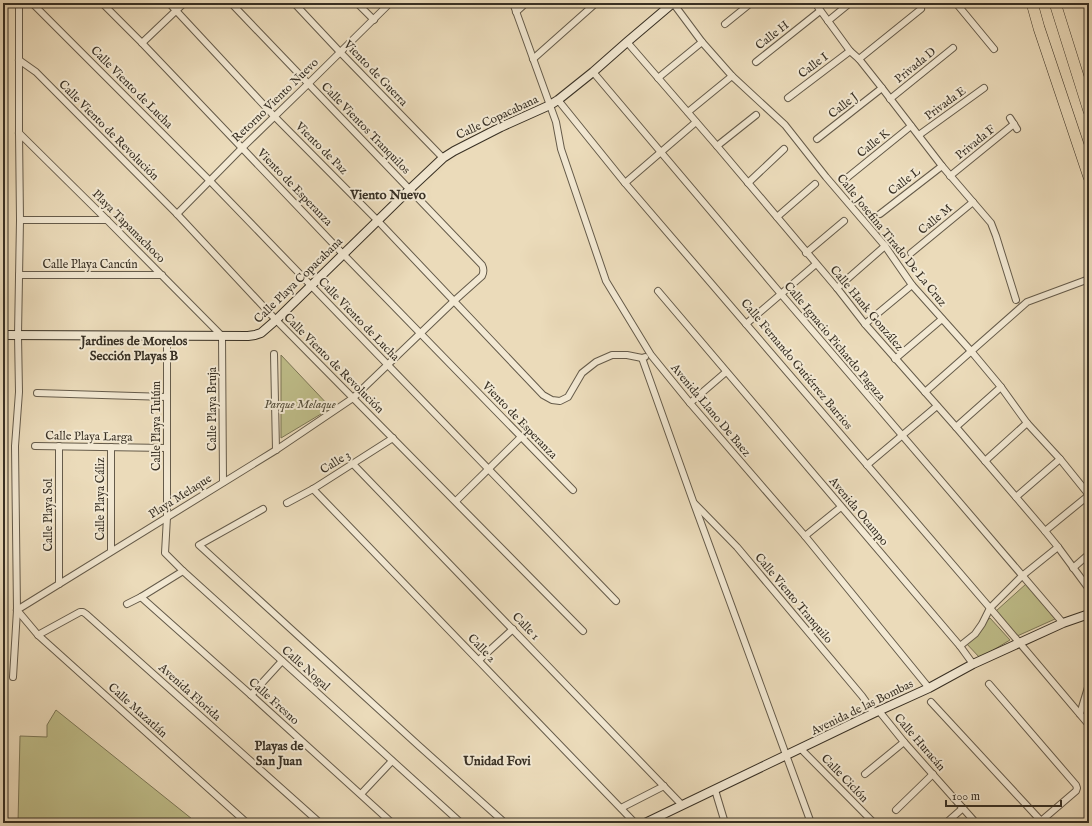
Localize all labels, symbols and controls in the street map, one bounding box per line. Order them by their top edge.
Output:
street label: Calle H [752,18,792,53]
street label: Viento de Guerra [340,37,411,110]
street label: Calle Viento de Lucha [87,43,177,132]
street label: Privada D [892,44,939,87]
street label: Calle I [795,49,831,81]
street label: Retorno Viento Nuevo [229,55,322,146]
street label: Calle Viento de Revolución [55,77,162,184]
street label: Calle Vientos Tranquilos [317,79,413,178]
street label: Privada E [922,83,969,123]
street label: Calle J [826,89,862,122]
street label: Calle Copacabana [454,92,542,144]
street label: Viento de Paz [292,118,351,178]
street label: Privada F [952,122,999,163]
street label: Calle K [854,126,893,161]
street label: Viento de Esperanza [252,145,336,230]
street label: Calle L [885,164,924,199]
street label: Calle Josefina Tirado De La Cruz [833,171,950,311]
street label: Playa Tapamachoco [88,187,169,267]
district label: Viento Nuevo [349,187,426,204]
street label: Calle M [915,201,955,238]
street label: Calle Playa Copacabana [251,234,347,327]
street label: Calle Playa Cancún [42,257,138,272]
street label: Calle Hank González [827,263,907,354]
street label: Calle Viento de Lucha [315,274,403,365]
street label: Calle Ignacio Pichardo Pagaza [781,279,889,404]
street label: Calle Fernando Gutiérrez Barrios [737,296,856,433]
street label: Calle Viento de Revolución [280,310,387,417]
district label: Jardines de Morelos Sección Playas B [79,333,188,365]
street label: Avenida Llano De Baez [667,360,754,460]
street label: Calle Playa Bruja [205,366,220,451]
street label: Viento de Esperanza [477,378,561,463]
street label: Calle Playa Tulúm [149,381,164,471]
park label: Parque Melaque [264,397,336,412]
street label: Calle Playa Larga [45,428,133,445]
street label: Calle 3 [317,447,353,477]
street label: Calle Playa Cáliz [93,457,108,541]
street label: Playa Melaque [146,471,216,523]
street label: Avenida Ocampo [824,473,892,550]
street label: Calle Playa Sol [41,478,56,552]
street label: Calle Viento Tranquilo [751,550,836,648]
street label: Calle 1 [509,609,542,643]
street label: Calle 2 [464,631,499,666]
street label: Calle Nogal [278,643,333,694]
street label: Avenida Florida [155,660,225,725]
street label: Calle Fresno [245,675,302,728]
street label: Avenida de las Bombas [808,676,916,739]
street label: Calle Mazatlán [105,680,171,741]
street label: Calle Huracán [891,711,949,775]
district label: Playas de San Juan [255,738,303,770]
street label: Calle Ciclón [818,751,872,806]
district label: Unidad Fovi [462,753,531,770]
scale bar [946,782,1061,808]
text: 100 m [952,789,980,804]

